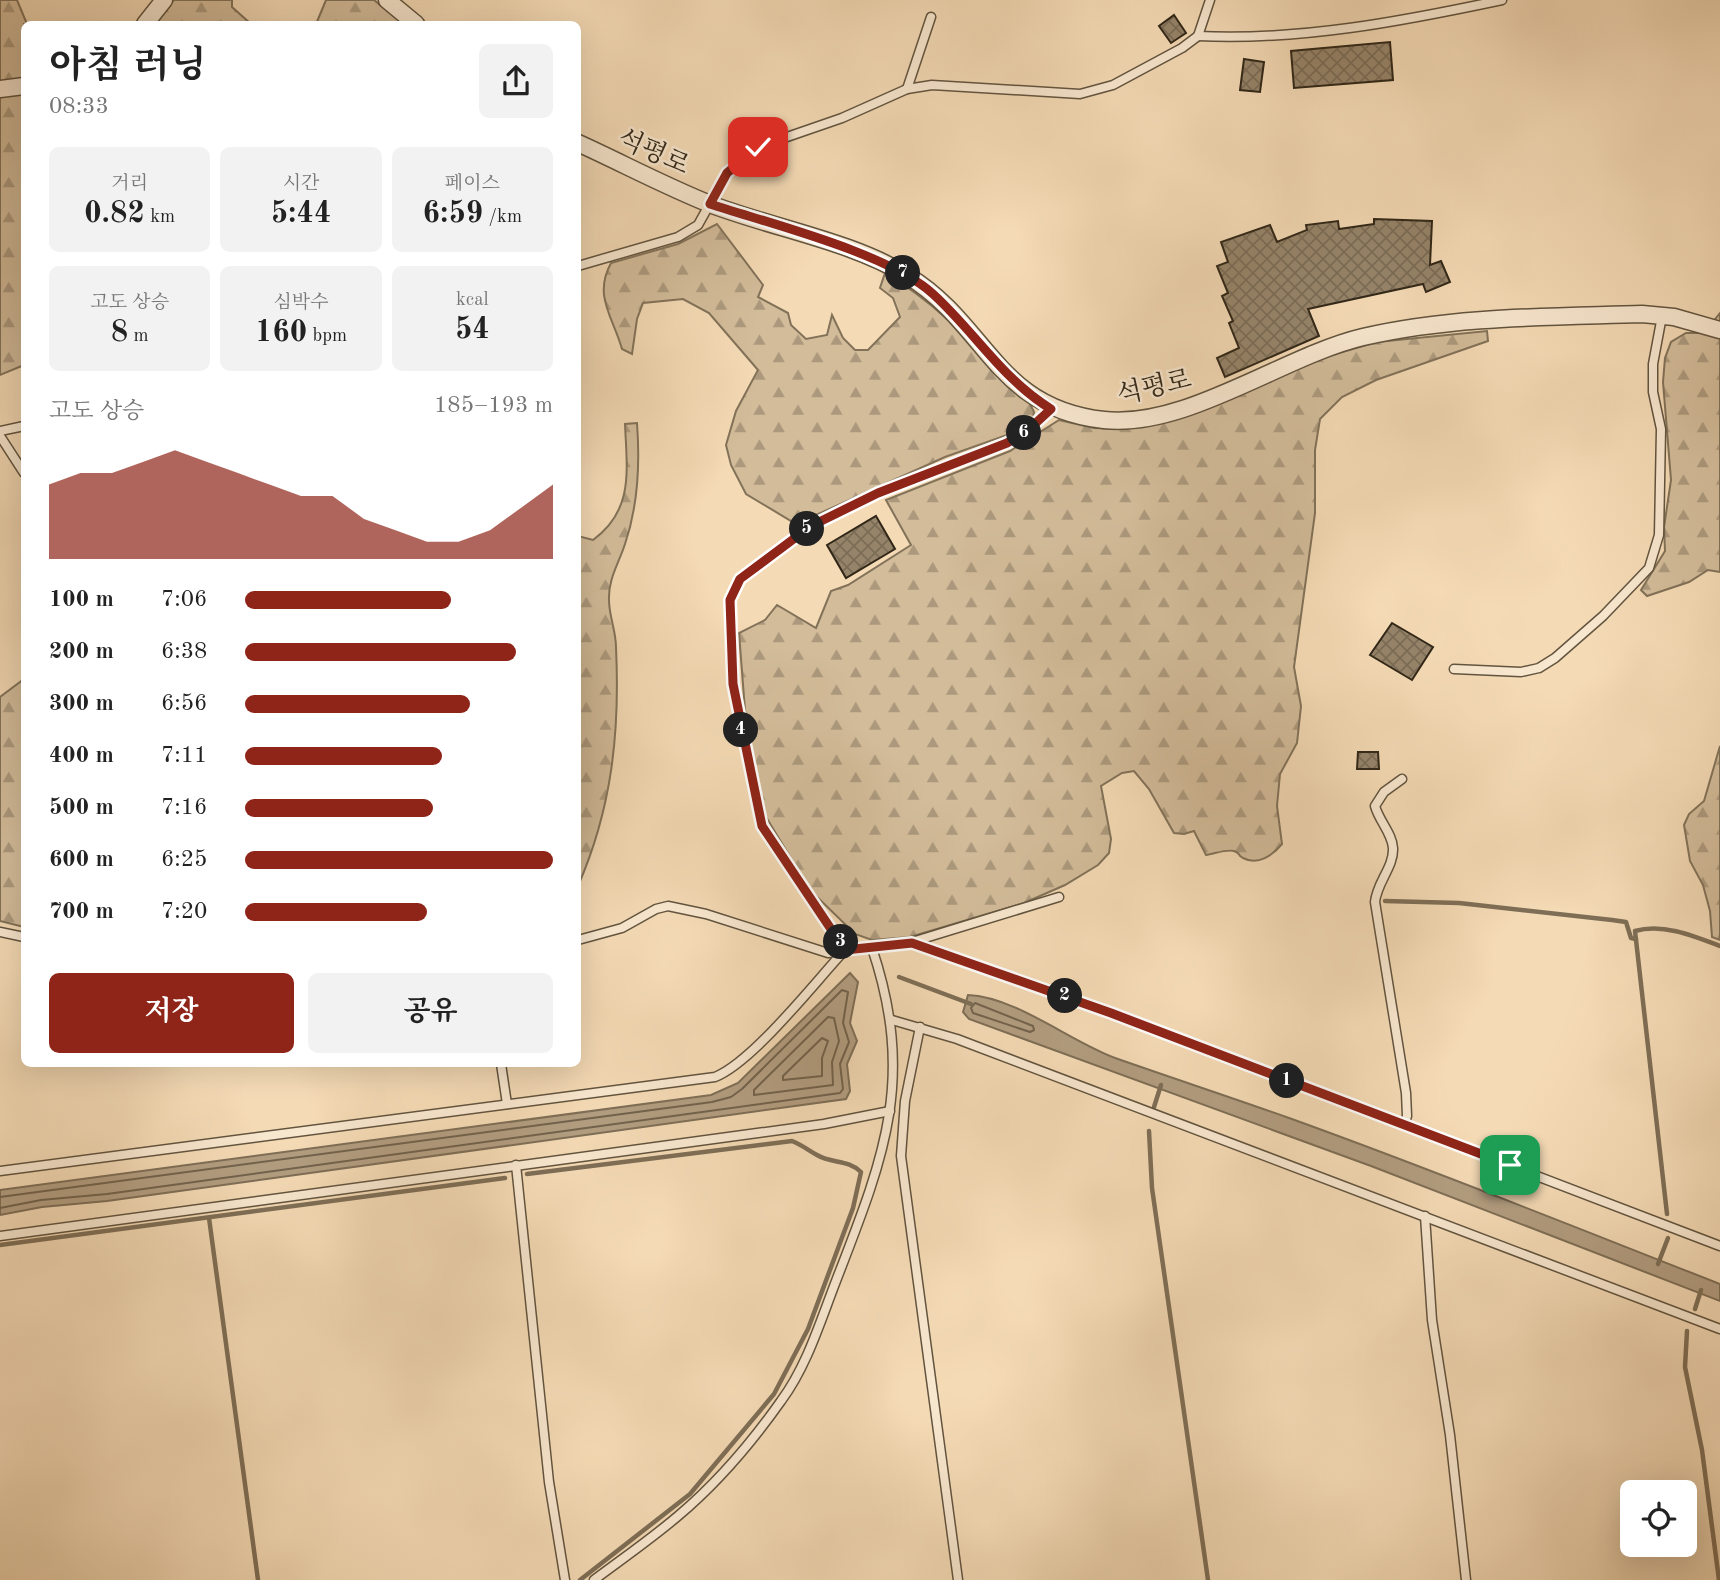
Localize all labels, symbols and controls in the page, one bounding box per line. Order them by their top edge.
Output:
button: share [479,44,553,118]
text: 아침 러닝 [49,48,206,86]
text: 08:33 [49,95,109,118]
pin [728,117,788,177]
street label: 석평로 [613,124,694,180]
icon: check [739,128,777,166]
text: 거리 [111,175,148,194]
text: 시간 [283,175,319,194]
text: 페이스 [445,175,500,194]
text: 0.82 [84,199,145,229]
text: 5:44 [271,199,331,229]
text: 6:59 [423,199,483,229]
text: km [145,208,175,227]
text: /km [483,208,522,227]
pin: 7 [886,256,920,290]
text: 7 [897,263,908,282]
text: kcal [456,291,489,310]
text: 고도 상승 [90,294,169,313]
text: 심박수 [273,294,329,313]
text: 54 [455,315,490,345]
text: 8 [111,318,128,348]
text: 160 [255,318,307,348]
text: m [128,327,149,346]
text: bpm [307,327,347,346]
street label: 석평로 [1114,365,1194,409]
text: 185–193 m [434,394,553,417]
text: 고도 상승 [49,400,144,423]
pin: 6 [1006,416,1042,450]
text: 6 [1018,423,1029,442]
pin: 5 [790,512,824,546]
text: 5 [801,519,812,538]
text: 100 m [49,588,114,611]
text: 7:06 [161,588,207,611]
text: 200 m [49,640,114,663]
text: 6:38 [161,640,207,663]
text: 300 m [49,692,114,715]
text: 6:56 [161,692,207,715]
pin: 4 [724,712,758,748]
text: 4 [735,720,746,739]
text: 400 m [49,744,114,767]
text: 7:11 [161,744,207,767]
text: 500 m [49,796,114,819]
text: 7:16 [161,796,207,819]
text: 600 m [49,848,114,871]
text: 6:25 [161,848,207,871]
text: 700 m [49,900,114,923]
text: 7:20 [161,900,207,923]
pin: 3 [824,925,858,960]
text: 3 [835,932,846,951]
button: 저장 [49,973,294,1053]
button: 공유 [308,973,553,1053]
pin: 2 [1048,978,1082,1014]
text: 2 [1059,986,1070,1005]
pin: 1 [1270,1064,1304,1098]
text: 1 [1281,1071,1292,1090]
pin [1480,1135,1540,1195]
icon: arrive [1491,1146,1529,1184]
map controls [1620,1480,1697,1557]
button: locate [1620,1480,1697,1557]

